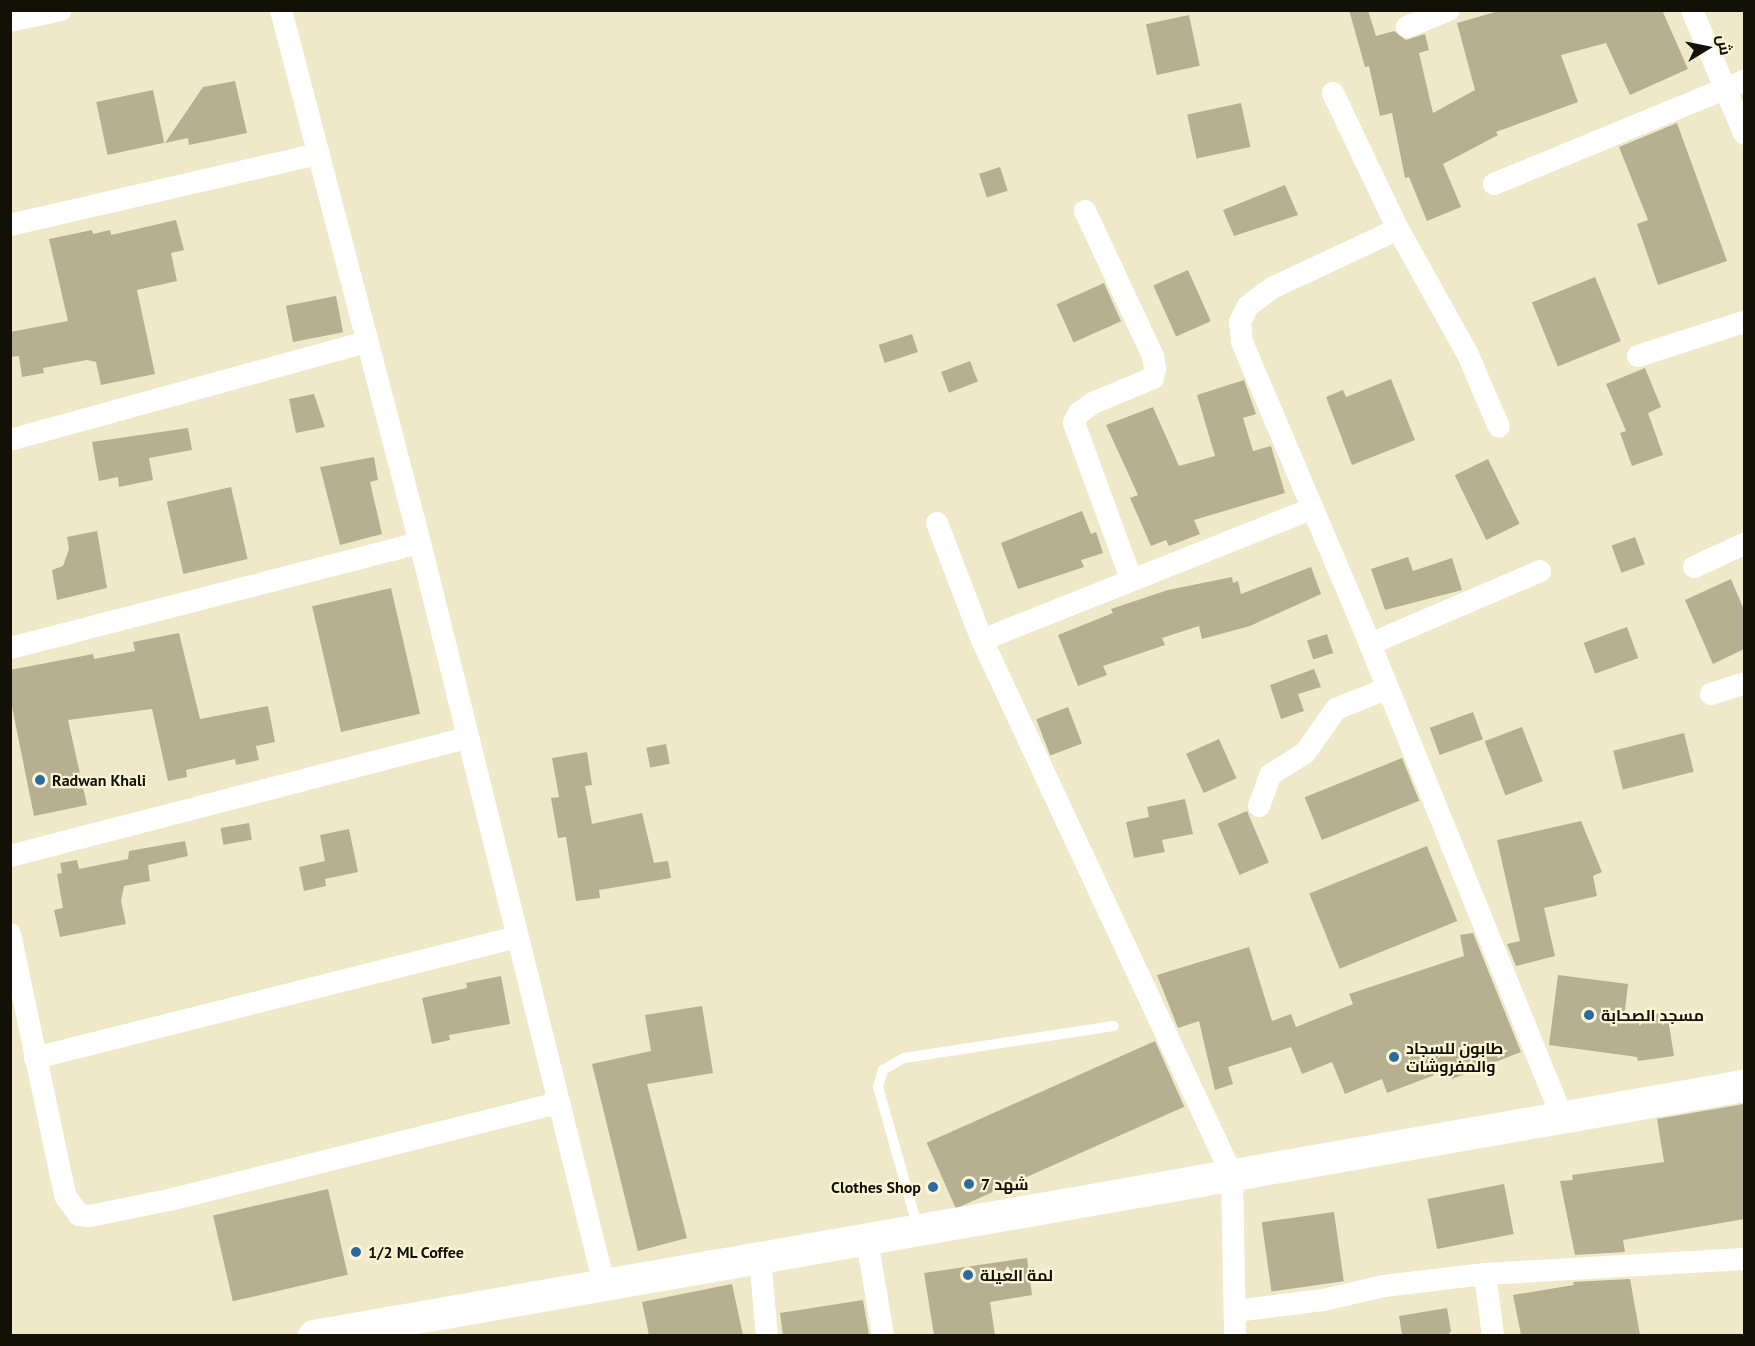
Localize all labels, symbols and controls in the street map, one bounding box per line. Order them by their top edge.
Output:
north arrow [1677,18,1737,78]
text: ش [1713,33,1736,57]
place label: Radwan Khali [52,770,146,790]
marker: Radwan Khali [33,773,47,787]
place label: مسجد الصحابة [1601,1005,1704,1025]
marker: مسجد الصحابة [1582,1008,1596,1022]
place label: طابون للسجاد والمفروشات [1406,1038,1503,1076]
marker: طابون للسجاد والمفروشات [1387,1050,1401,1064]
place label: شهد 7 [981,1174,1028,1194]
place label: Clothes Shop [831,1177,921,1197]
marker: شهد 7 [962,1177,976,1191]
marker: Clothes Shop [926,1180,940,1194]
place label: 1/2 ML Coffee [368,1242,465,1262]
marker: 1/2 ML Coffee [349,1245,363,1259]
place label: لمة العيلة [980,1265,1053,1285]
marker: لمة العيلة [961,1268,975,1282]

